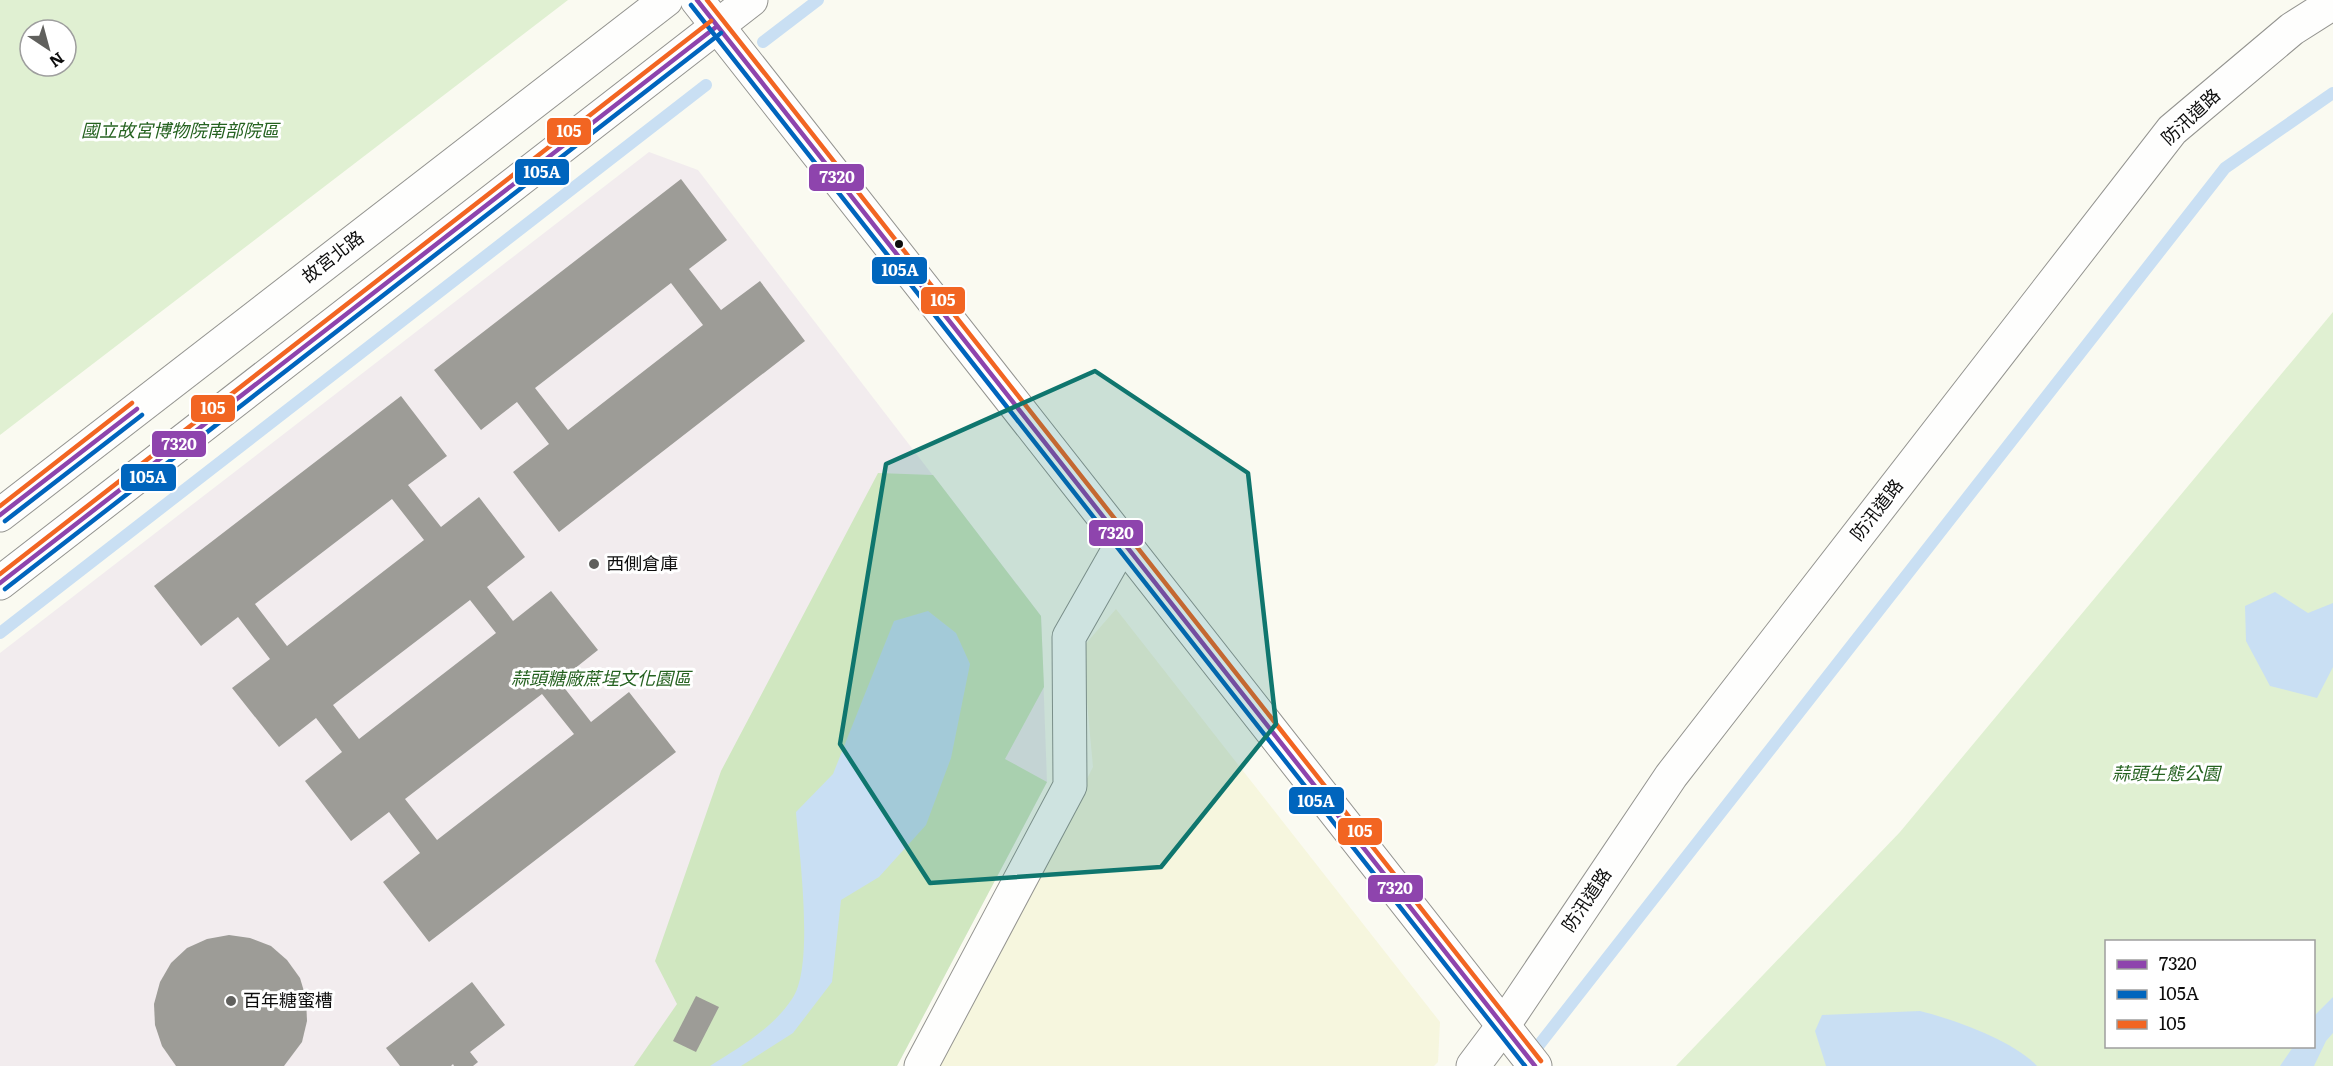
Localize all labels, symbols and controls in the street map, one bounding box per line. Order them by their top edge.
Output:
north arrow [18,18,78,78]
text: N [45,47,70,75]
street label: 防汛道路 [2154,81,2226,150]
park label: 國立故宮博物院南部院區 [81,116,281,143]
line badge: 105 [546,117,592,146]
text: 105 [556,118,582,142]
line badge: 105A [514,158,570,186]
text: 105A [523,159,561,183]
line badge: 7320 [808,163,865,192]
text: 7320 [819,164,855,188]
street label: 故宮北路 [295,223,369,289]
unlabelled marker [893,238,905,250]
line badge: 105A [871,256,928,285]
text: 105A [881,257,919,281]
line badge: 105 [920,286,966,315]
text: 105 [930,287,956,311]
line badge: 105 [190,394,236,423]
text: 105 [200,395,226,419]
line badge: 7320 [151,430,207,458]
text: 7320 [161,431,197,455]
line badge: 105A [120,463,177,492]
text: 105A [129,464,167,488]
street label: 防汛道路 [1843,472,1909,546]
line badge: 7320 [1088,519,1144,547]
text: 7320 [1098,520,1134,544]
place label: 西側倉庫 [606,549,678,576]
marker: 西側倉庫 [587,557,601,571]
park label: 蒜頭糖廠蔗埕文化園區 [511,664,693,691]
park label: 蒜頭生態公園 [2112,759,2223,786]
line badge: 105A [1288,786,1345,815]
text: 105A [1297,788,1335,812]
line badge: 105 [1337,817,1383,846]
text: 105 [1347,818,1373,842]
street label: 防汛道路 [1554,862,1617,937]
line badge: 7320 [1367,874,1424,903]
text: 7320 [1377,875,1413,899]
legend [2105,940,2315,1048]
text: 7320 [2159,949,2197,976]
text: 105A [2159,979,2199,1006]
place label: 百年糖蜜槽 [243,986,333,1013]
marker: 百年糖蜜槽 [224,994,238,1008]
text: 105 [2159,1009,2186,1036]

